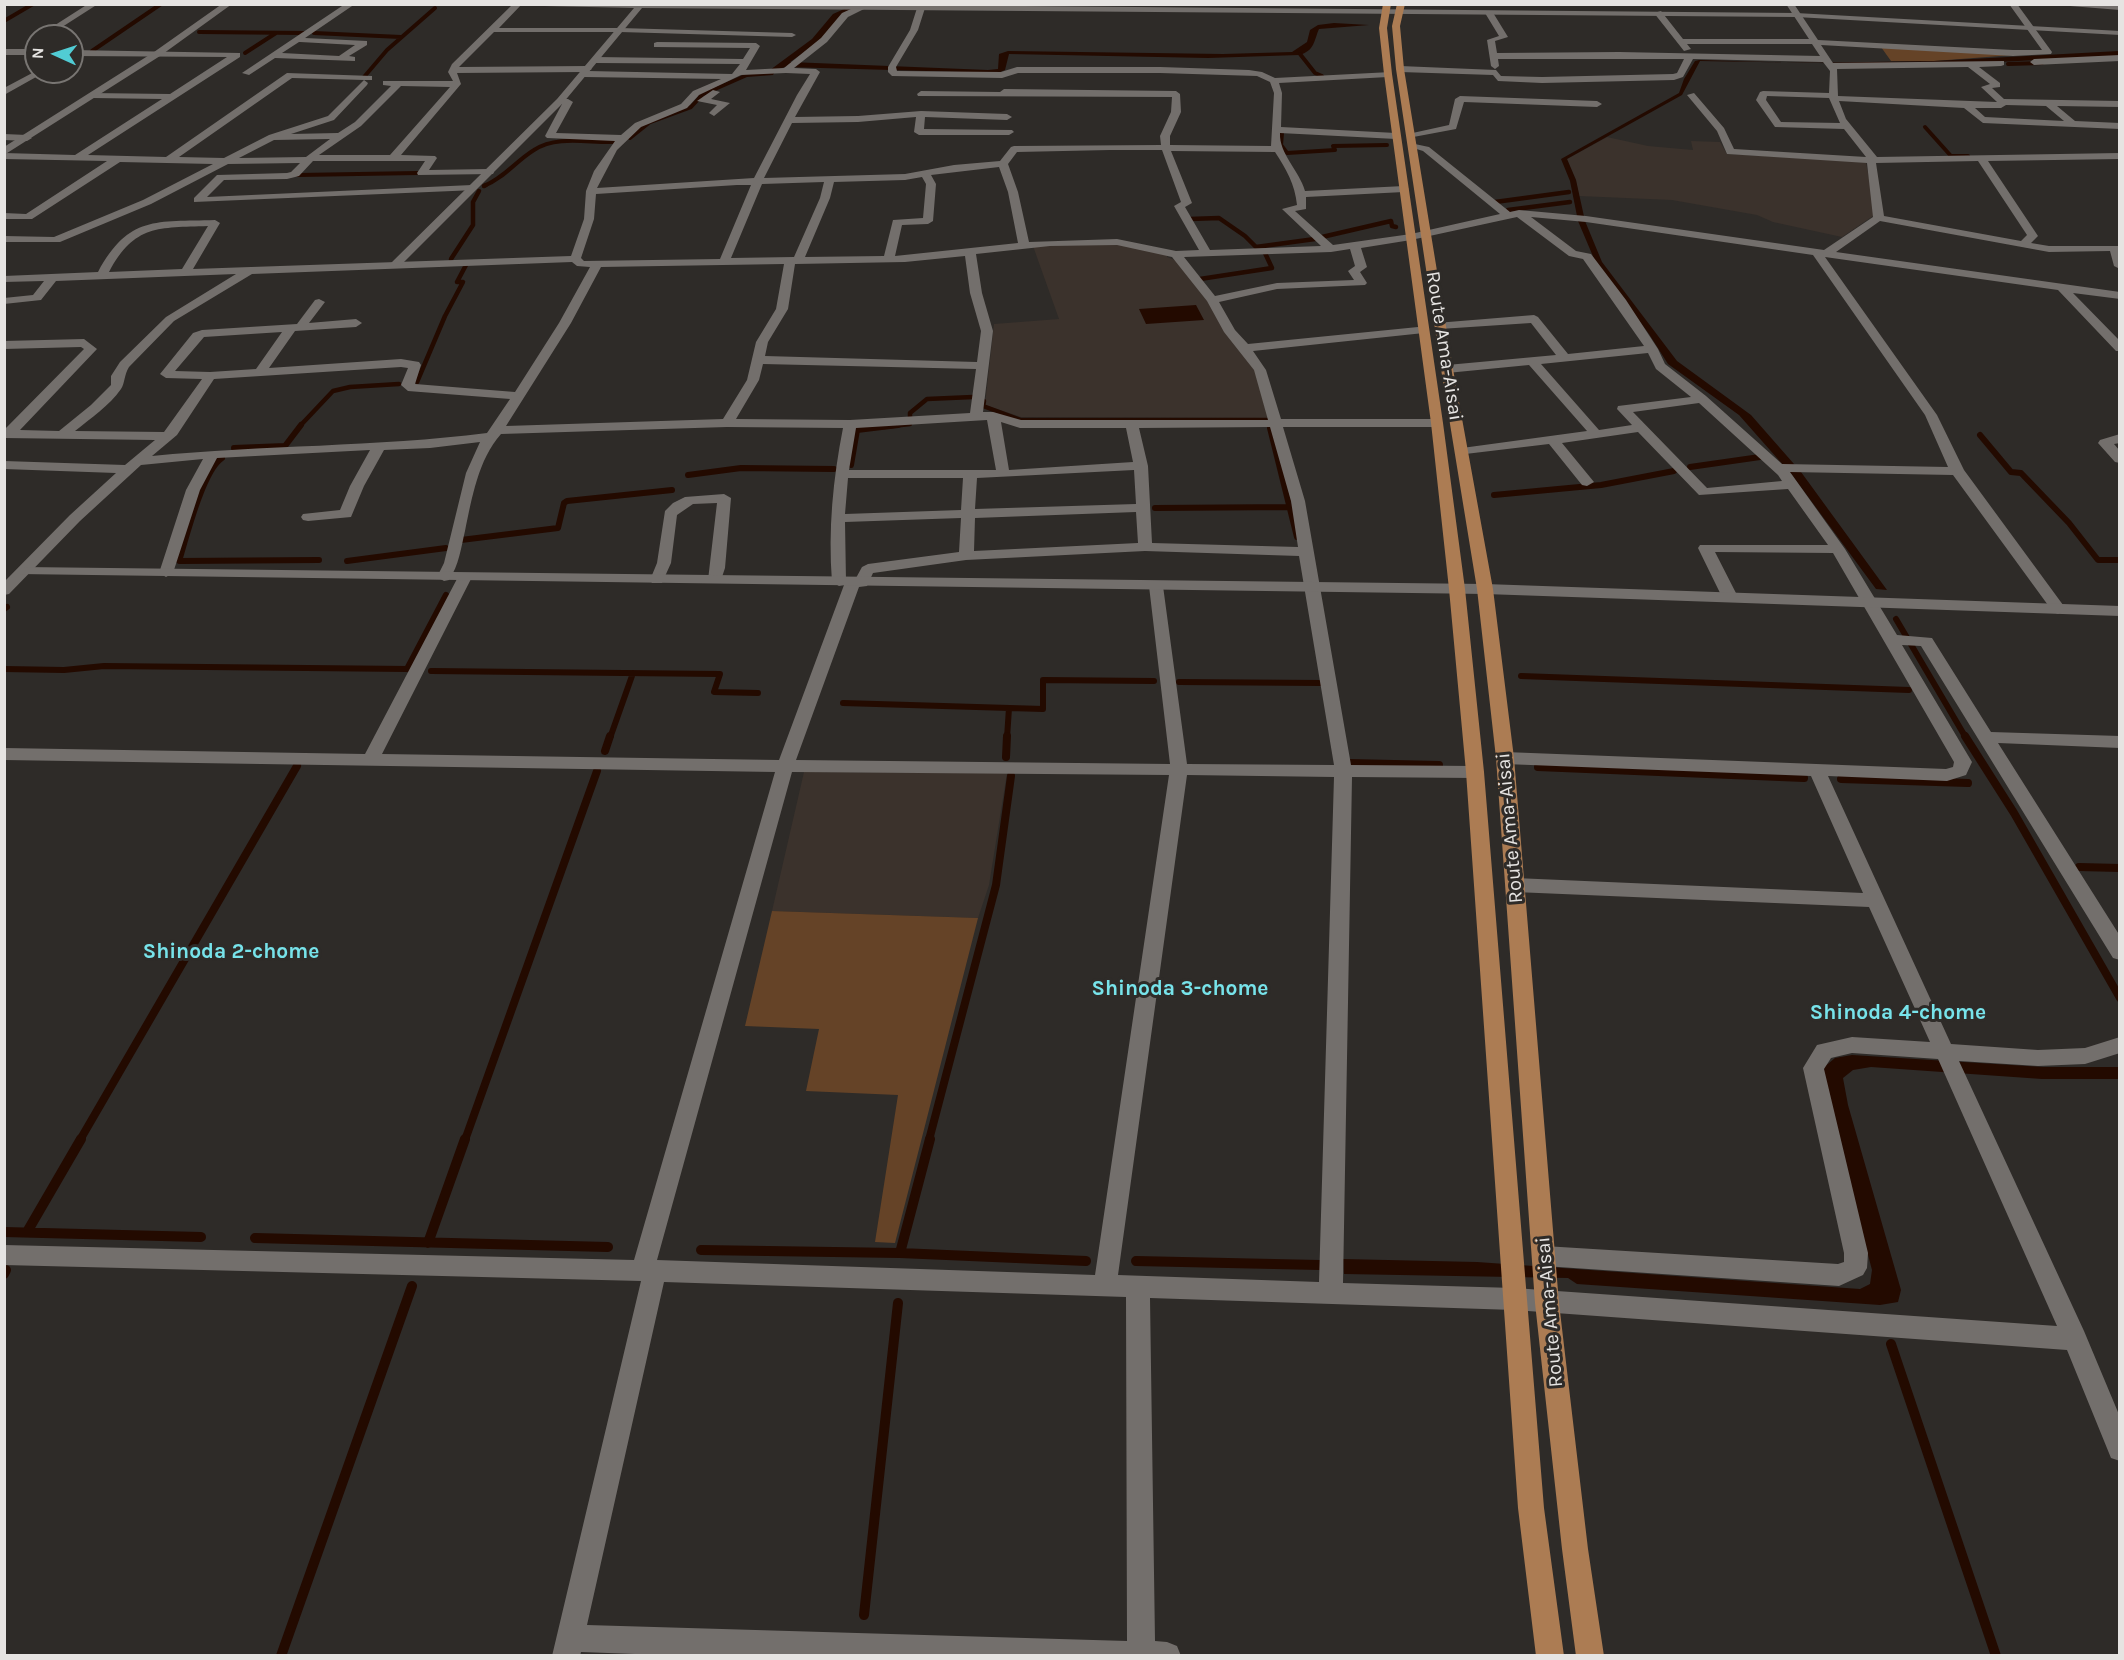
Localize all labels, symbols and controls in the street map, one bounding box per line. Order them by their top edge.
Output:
north arrow [24,24,84,84]
text: N [28,47,47,59]
street label: Route Ama-Aisai [1420,270,1468,422]
street label: Route Ama-Aisai [1491,752,1529,904]
district label: Shinoda 2-chome [143,939,319,965]
district label: Shinoda 3-chome [1092,976,1268,1002]
district label: Shinoda 4-chome [1810,1000,1986,1026]
street label: Route Ama-Aisai [1531,1236,1569,1388]

